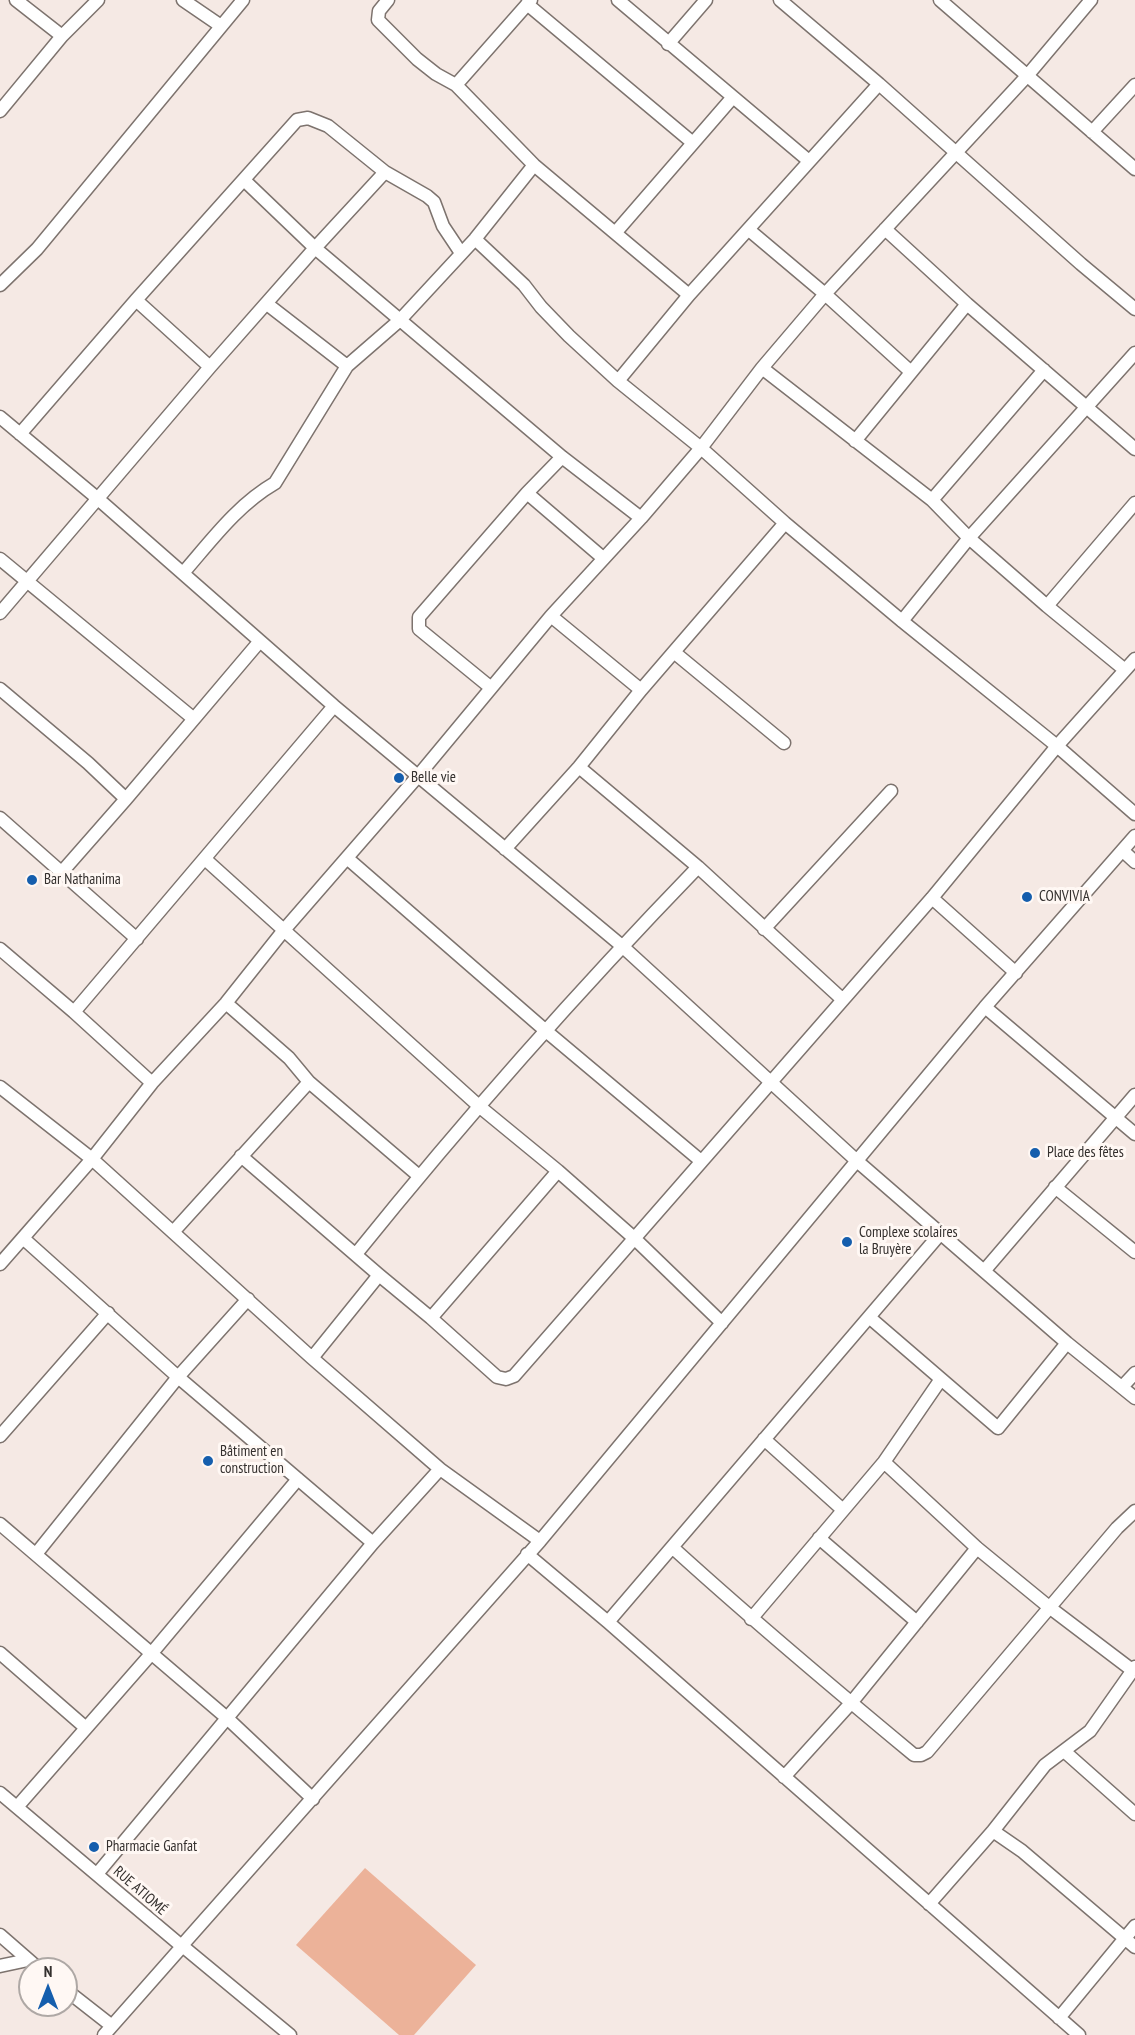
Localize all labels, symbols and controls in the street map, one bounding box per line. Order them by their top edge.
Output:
place label: Belle vie [411,769,456,787]
marker: Belle vie [392,771,406,785]
place label: Bar Nathanima [44,871,121,889]
marker: Bar Nathanima [25,873,39,887]
place label: CONVIVIA [1039,888,1090,906]
marker: CONVIVIA [1020,890,1034,904]
place label: Place des fêtes [1047,1144,1124,1162]
marker: Place des fêtes [1028,1146,1042,1160]
place label: Complexe scolaires la Bruyère [859,1224,958,1259]
marker: Complexe scolaires la Bruyère [840,1235,854,1249]
place label: Bâtiment en construction [220,1443,284,1478]
marker: Bâtiment en construction [201,1454,215,1468]
place label: Pharmacie Ganfat [106,1838,197,1856]
marker: Pharmacie Ganfat [87,1840,101,1854]
street label: RUE ATIOMÉ [109,1863,171,1919]
north arrow [18,1957,78,2017]
text: N [44,1961,52,1981]

